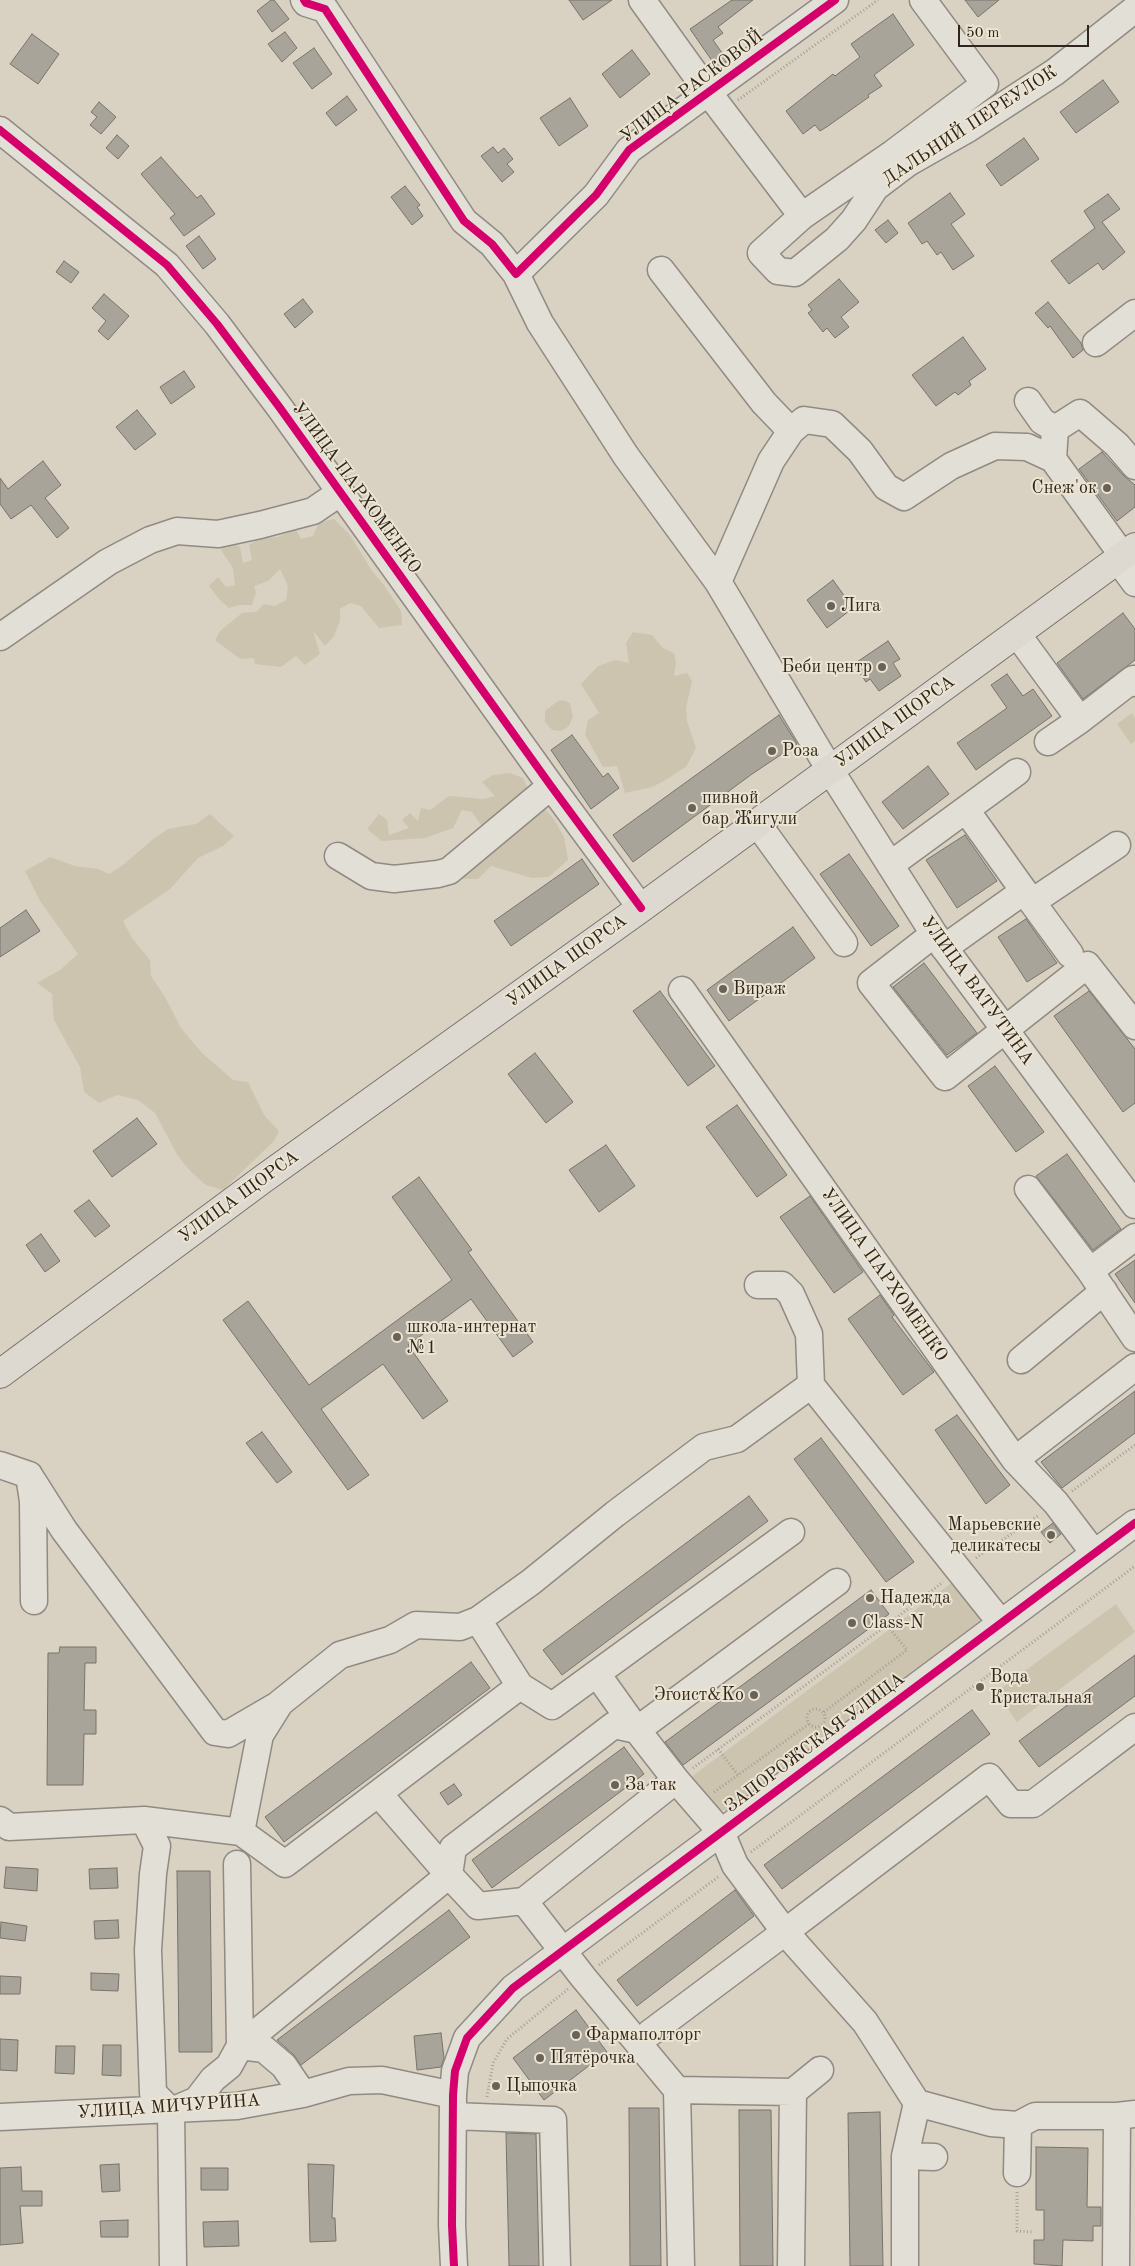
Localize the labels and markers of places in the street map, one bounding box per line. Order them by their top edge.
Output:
place label: Снеж'ок [1032,477,1097,499]
marker: Снеж'ок [1101,482,1113,494]
place label: Лига [841,595,881,617]
marker: Лига [825,600,837,612]
place label: Беби центр [781,656,872,678]
marker: Беби центр [876,661,888,673]
place label: Роза [782,740,819,762]
marker: Роза [766,745,778,757]
place label: пивной бар Жигули [702,787,797,830]
marker: пивной бар Жигули [686,802,698,814]
place label: Вираж [733,978,786,1000]
marker: Вираж [717,983,729,995]
place label: школа-интернат №1 [407,1316,536,1358]
marker: школа-интернат №1 [391,1331,403,1343]
place label: Марьевские деликатесы [948,1514,1041,1556]
marker: Марьевские деликатесы [1045,1529,1057,1541]
place label: Надежда [880,1587,951,1609]
marker: Надежда [864,1592,876,1604]
place label: Class-N [862,1612,924,1634]
marker: Class-N [846,1617,858,1629]
place label: Вода Кристальная [990,1666,1092,1708]
marker: Вода Кристальная [974,1681,986,1693]
place label: Эгоист&Kо [654,1684,744,1706]
marker: Эгоист&Kо [748,1689,760,1701]
place label: За так [625,1774,677,1796]
marker: За так [609,1779,621,1791]
place label: Фармаполторг [586,2024,701,2046]
marker: Фармаполторг [570,2029,582,2041]
place label: Пятёрочка [550,2047,635,2069]
marker: Пятёрочка [534,2052,546,2064]
place label: Цыпочка [506,2075,577,2097]
marker: Цыпочка [490,2080,502,2092]

